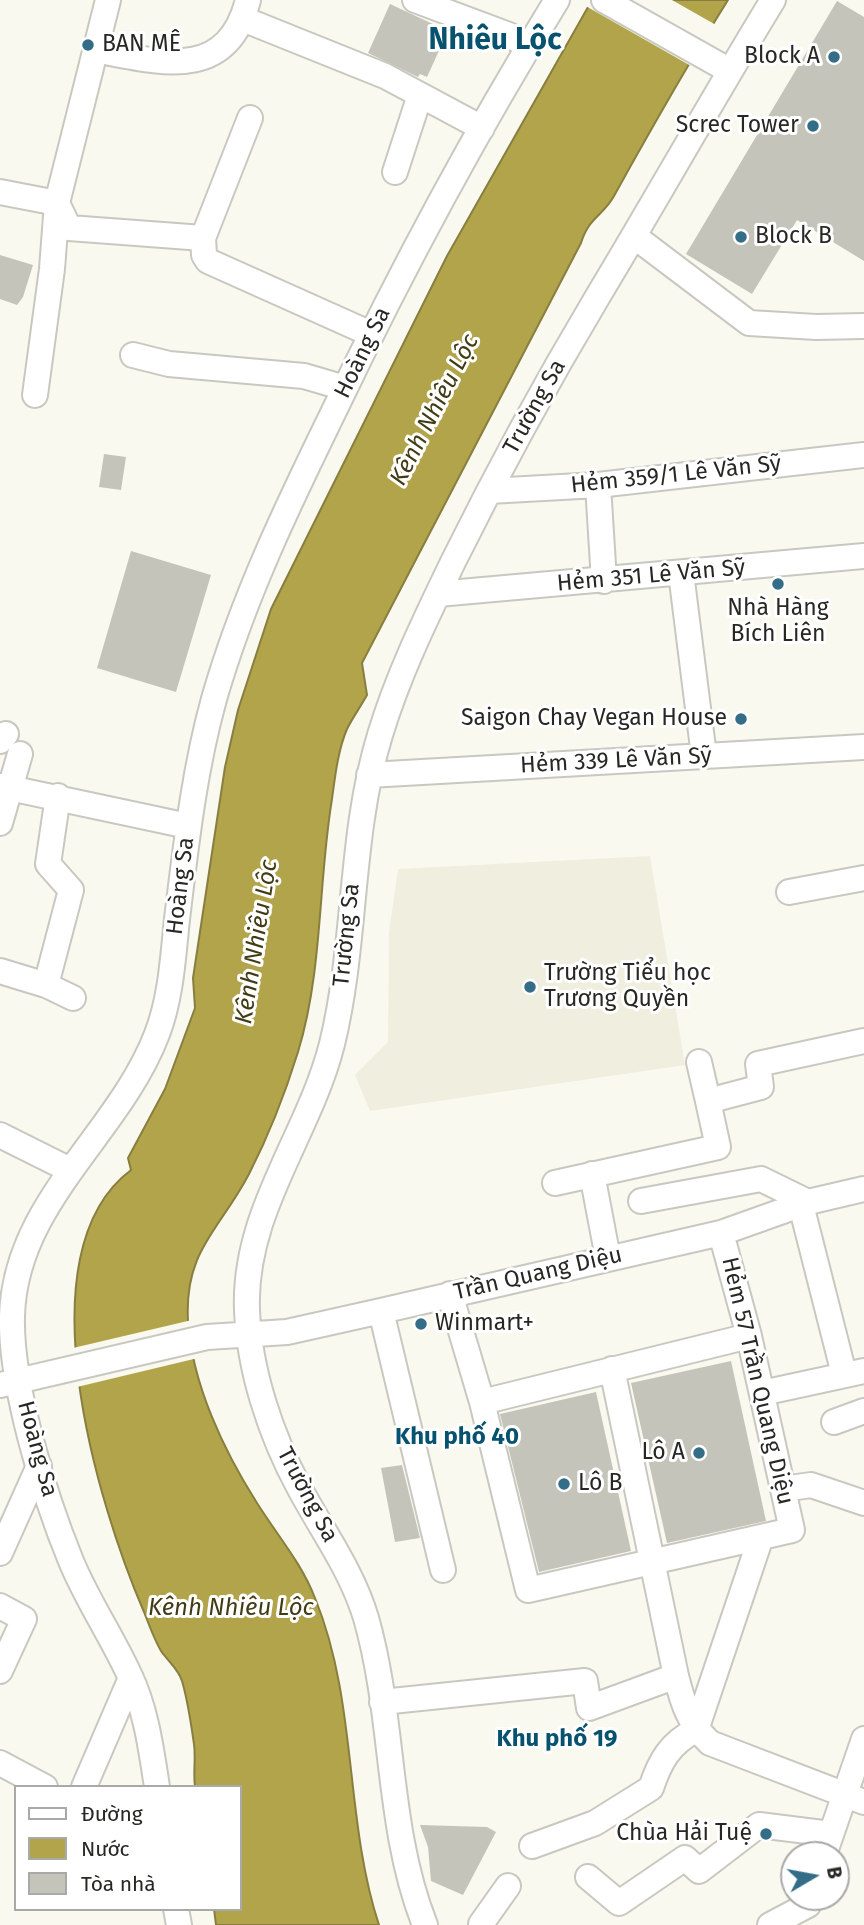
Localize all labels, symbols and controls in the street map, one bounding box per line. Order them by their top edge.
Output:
district label: Nhiêu Lộc [428,23,562,59]
place label: BAN MÊ [102,31,181,59]
marker: BAN MÊ [80,37,96,53]
place label: Block A [744,43,820,71]
marker: Block A [826,49,842,65]
place label: Screc Tower [676,112,799,140]
marker: Screc Tower [805,118,821,134]
place label: Block B [755,223,832,251]
marker: Block B [733,229,749,245]
street label: Hoàng Sa [329,303,397,403]
water label: Kênh Nhiêu Lộc [385,330,485,490]
street label: Trường Sa [498,355,572,459]
street label: Hẻm 359/1 Lê Văn Sỹ [569,450,783,500]
street label: Hẻm 351 Lê Văn Sỹ [556,554,746,598]
marker: Nhà Hàng Bích Liên [770,576,786,592]
place label: Nhà Hàng Bích Liên [727,595,829,649]
place label: Saigon Chay Vegan House [461,705,727,733]
marker: Saigon Chay Vegan House [733,711,749,727]
street label: Hẻm 339 Lê Văn Sỹ [519,742,713,780]
street label: Hoàng Sa [161,836,201,936]
water label: Kênh Nhiêu Lộc [230,858,284,1026]
street label: Trường Sa [328,882,366,988]
place label: Trường Tiểu học Trương Quyền [544,960,711,1014]
marker: Trường Tiểu học Trương Quyền [522,979,538,995]
street label: Trần Quang Diệu [451,1241,625,1307]
street label: Hẻm 57 Trần Quang Diệu [715,1255,799,1507]
place label: Winmart+ [435,1310,534,1338]
marker: Winmart+ [413,1316,429,1332]
street label: Hoàng Sa [11,1398,63,1500]
district label: Khu phố 40 [395,1423,519,1451]
place label: Lô A [641,1439,685,1467]
street label: Trường Sa [270,1443,344,1547]
marker: Lô A [691,1445,707,1461]
place label: Lô B [578,1470,622,1498]
marker: Lô B [556,1476,572,1492]
water label: Kênh Nhiêu Lộc [148,1594,314,1622]
district label: Khu phố 19 [497,1725,617,1753]
legend [14,1785,242,1911]
text: Đường [81,1801,143,1827]
place label: Chùa Hải Tuệ [616,1820,752,1848]
marker: Chùa Hải Tuệ [758,1826,774,1842]
text: Nước [81,1836,130,1862]
north arrow [780,1841,850,1911]
text: B [822,1865,847,1880]
text: Tòa nhà [81,1871,156,1897]

